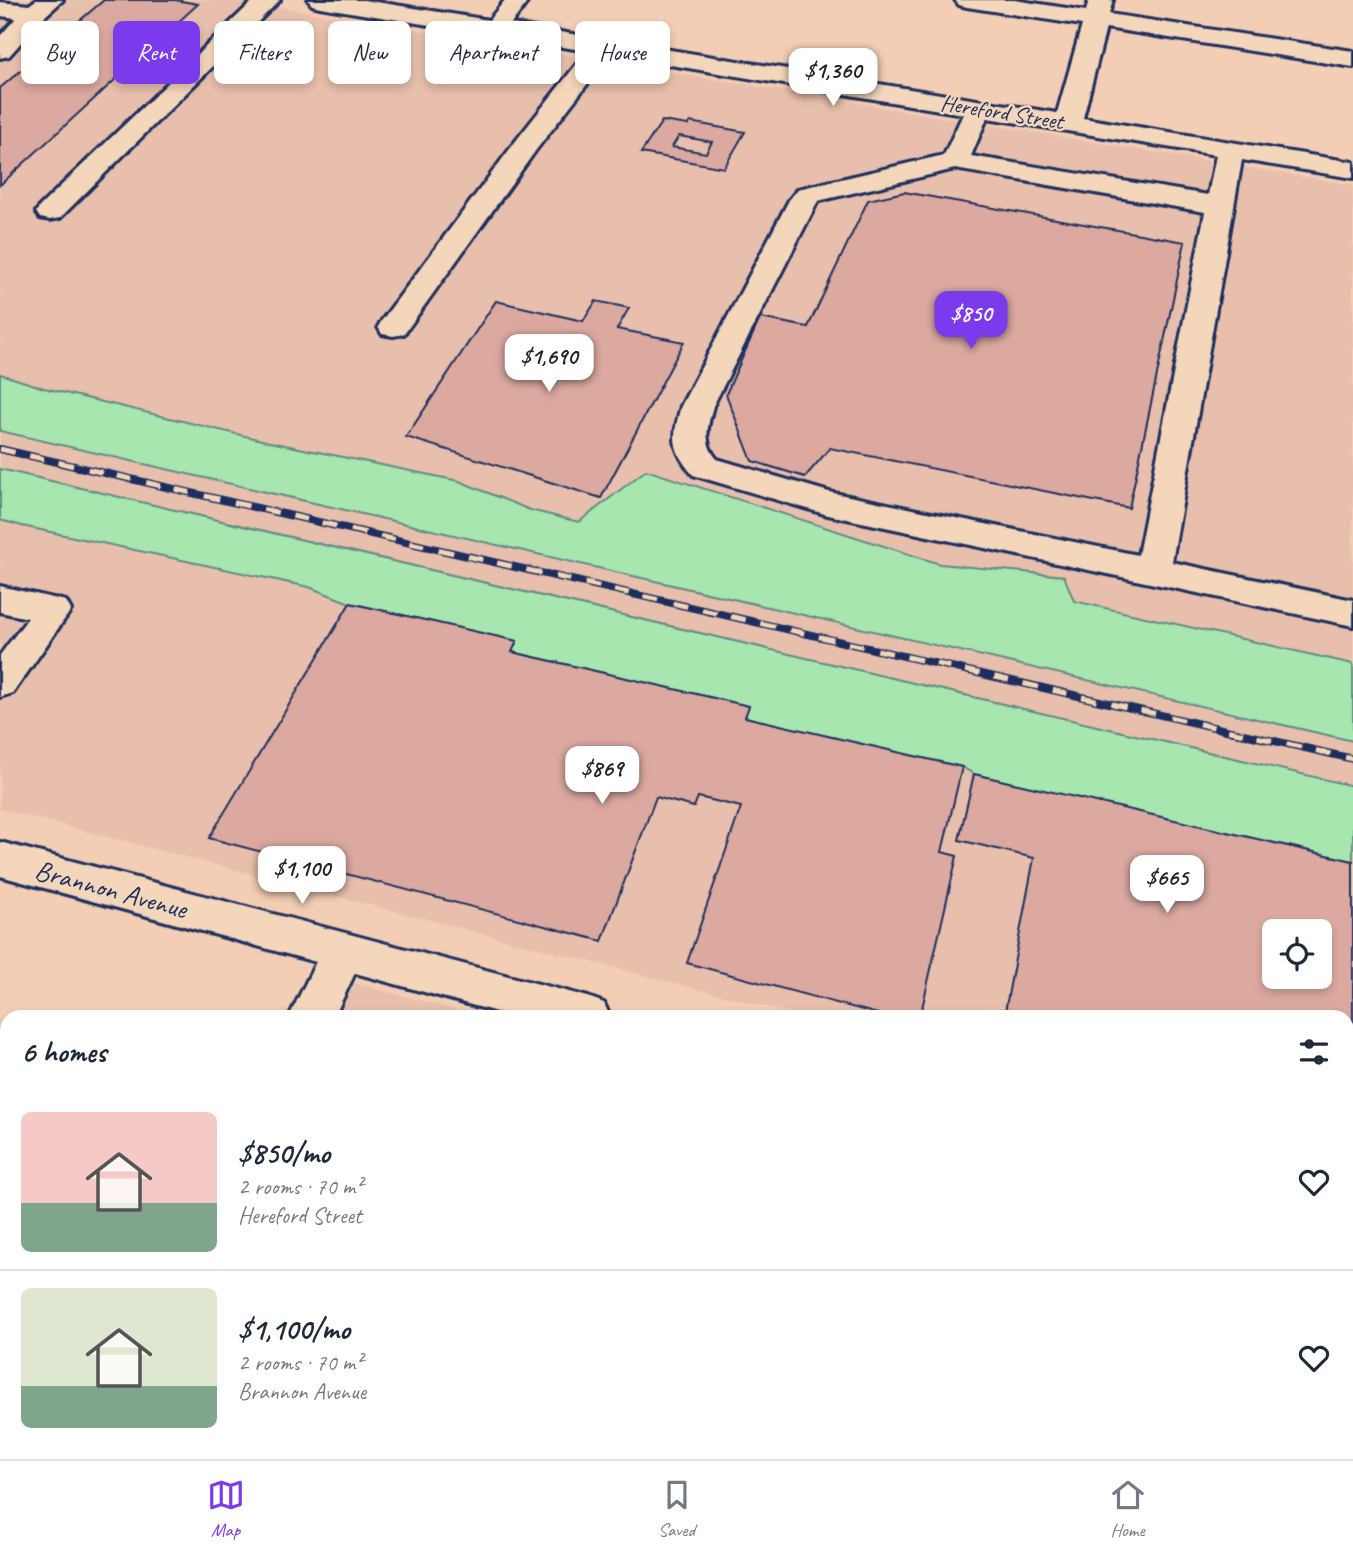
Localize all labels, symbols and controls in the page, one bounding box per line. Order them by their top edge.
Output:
chip: Buy [21,21,99,84]
chip: Rent [113,21,200,84]
chip: Filters [214,21,314,84]
chip: New [328,21,411,84]
chip: Apartment [425,21,561,84]
chip: House [575,21,670,84]
pin: $1,360 [776,48,890,108]
text: $1,360 [805,56,861,85]
street label: Hereford Street [939,88,1068,136]
pin: $850 [930,292,1012,351]
text: $850 [950,299,992,328]
pin: $1,690 [492,334,606,394]
text: $1,690 [521,342,577,371]
pin: $869 [561,746,643,806]
text: $869 [581,754,623,783]
pin: $1,100 [245,846,359,906]
street label: Brannon Avenue [31,852,193,927]
text: $1,100 [274,854,330,883]
pin: $665 [1126,856,1208,915]
text: $665 [1146,863,1188,892]
map controls [1262,919,1332,989]
button: locate [1262,919,1332,989]
text: 6 homes [21,1033,106,1071]
icon: filters [1295,1033,1333,1071]
text: $850/mo [238,1134,330,1172]
icon: home [77,1140,161,1224]
icon: heart [1295,1163,1333,1201]
text: 2 rooms · 70 m² [238,1172,362,1201]
text: Hereford Street [238,1201,362,1230]
text: $1,100/mo [238,1310,350,1348]
icon: home [77,1316,161,1400]
icon: heart [1295,1339,1333,1377]
text: 2 rooms · 70 m² [238,1348,362,1377]
text: Brannon Avenue [238,1377,366,1406]
tab: Map [207,1476,245,1542]
tab: Saved [658,1476,696,1542]
tab: Home [1109,1476,1147,1542]

